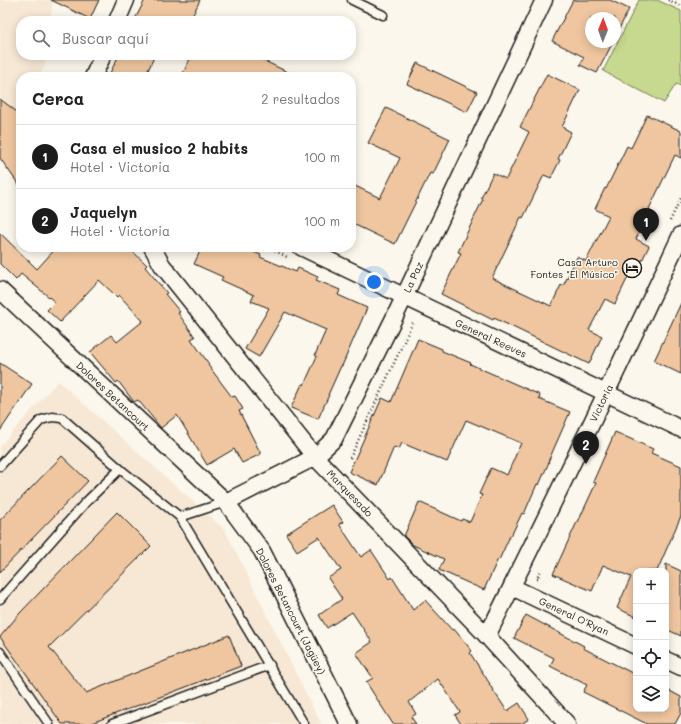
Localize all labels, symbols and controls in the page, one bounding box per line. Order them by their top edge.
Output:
north arrow [585,12,621,48]
search box [16,16,356,60]
icon: search [30,27,52,49]
text: Buscar aquí [62,28,149,48]
text: Cerca [32,87,84,109]
text: 2 resultados [261,90,340,107]
text: Casa el musico 2 habits [70,138,248,158]
text: 1 [42,148,48,165]
text: 100 m [304,148,340,165]
text: Hotel · Victoria [70,158,170,175]
text: Jaquelyn [70,202,137,222]
pin: 1 [633,208,659,241]
text: 2 [41,212,49,229]
text: 100 m [304,212,340,229]
text: Hotel · Victoria [70,222,170,239]
place label: Casa Arturo Fontes "El Músico" [531,255,618,281]
hotel icon: Casa Arturo Fontes "El Músico" [621,257,643,279]
street label: La Paz [400,259,426,295]
your location [364,272,384,292]
street label: General Reeves [453,315,529,361]
street label: Dolores Betancourt [73,358,153,434]
street label: Victoria [586,382,616,424]
pin: 2 [573,431,599,464]
street label: Marquesado [324,466,376,520]
street label: Dolores Betancourt (Jagüey) [253,545,329,677]
map controls [633,568,669,712]
button: + [633,568,669,604]
street label: General O'Ryan [537,594,611,638]
button: − [633,604,669,640]
button: locate [633,640,669,676]
button: layers [633,676,669,712]

